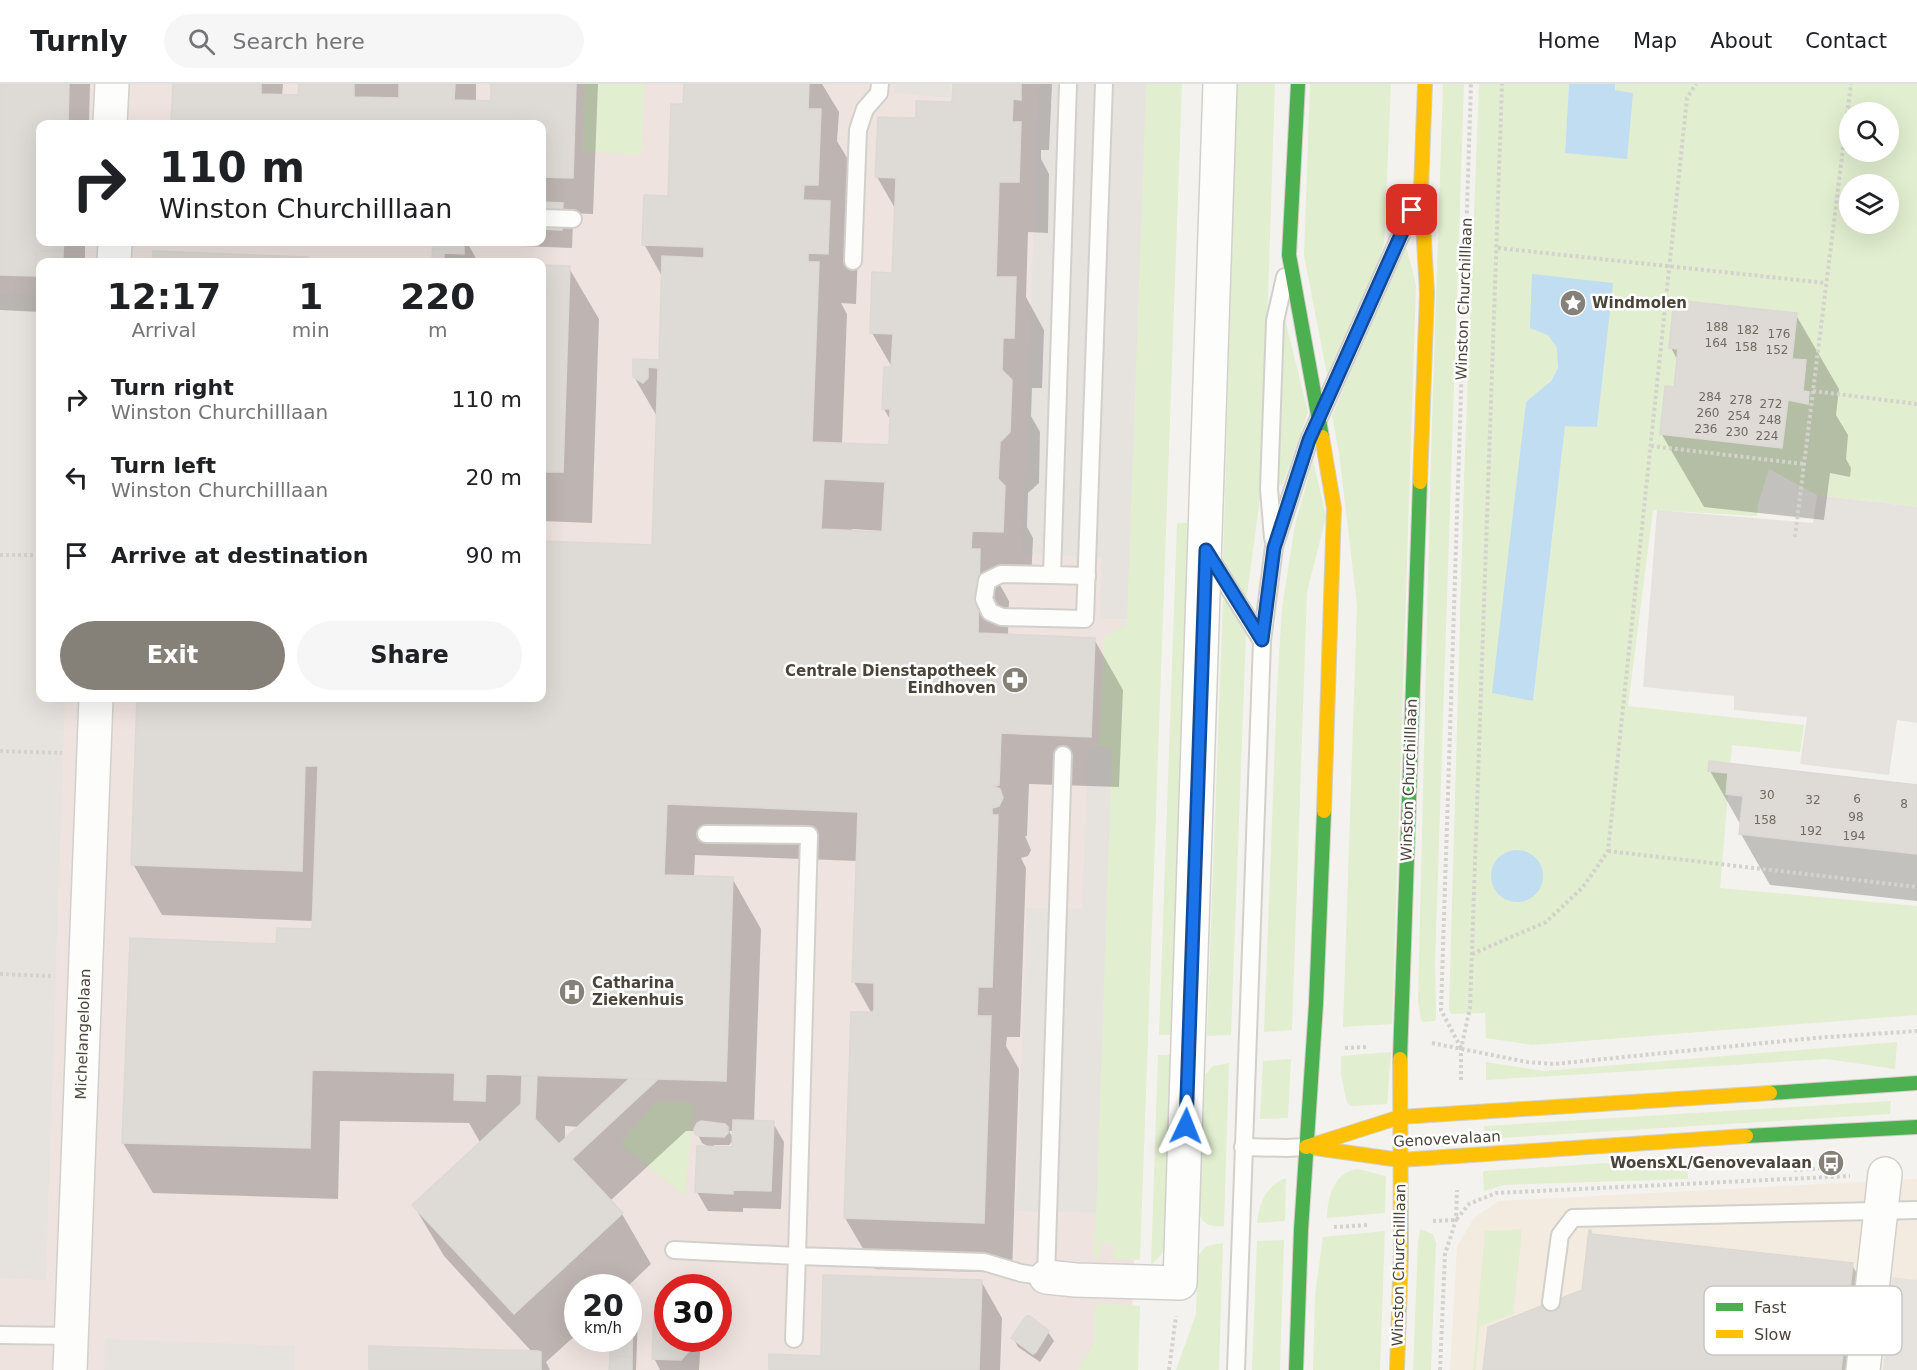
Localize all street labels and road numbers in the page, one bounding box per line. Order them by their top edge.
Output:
street label: Winston Churchilllaan [1452,217,1476,381]
street label: Winston Churchilllaan [1397,698,1421,862]
street label: Michelangelolaan [72,968,94,1100]
street label: Genovevalaan [1393,1127,1501,1151]
street label: Winston Churchilllaan [1389,1183,1409,1347]

